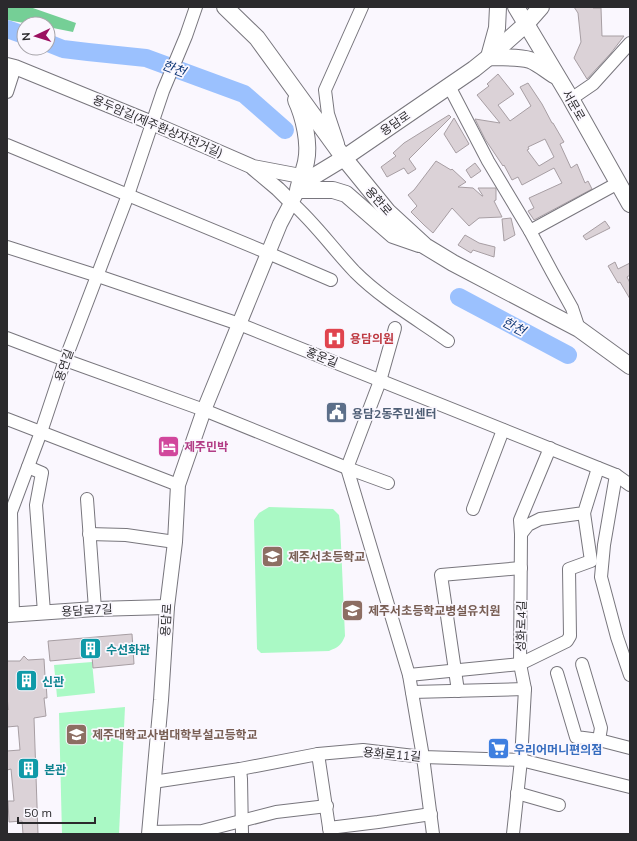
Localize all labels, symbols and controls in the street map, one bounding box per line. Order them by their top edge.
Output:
north arrow [16,16,56,56]
text: N [19,32,33,41]
water label: 한천 [160,56,189,80]
street label: 서문로 [559,87,589,123]
street label: 용두암길(제주환상자전거길) [91,92,225,160]
street label: 용담로 [377,108,413,138]
street label: 용한로 [362,184,396,218]
water label: 한천 [500,313,529,339]
hospital icon: 용담의원 [321,325,347,351]
place label: 용담의원 [350,331,394,346]
street label: 홍운길 [304,344,340,370]
street label: 용연길 [52,347,76,383]
public building icon: 용담2동주민센터 [324,400,350,426]
place label: 용담2동주민센터 [352,406,436,421]
hotel icon: 제주민박 [155,433,181,459]
place label: 제주민박 [184,439,228,454]
school or university icon: 제주서초등학교 [259,543,285,569]
place label: 제주서초등학교 [288,549,365,564]
school or university icon: 제주서초등학교병설유치원 [339,597,365,623]
street label: 성화로4길 [513,600,529,652]
street label: 용담로7길 [61,601,113,619]
street label: 용담로 [157,603,175,637]
place label: 제주서초등학교병설유치원 [368,603,500,618]
building icon: 수선화관 [78,636,104,662]
place label: 수선화관 [106,642,150,657]
building icon: 신관 [14,668,40,694]
place label: 신관 [42,674,64,689]
school or university icon: 제주대학교사범대학부설고등학교 [63,721,89,747]
place label: 제주대학교사범대학부설고등학교 [92,727,258,742]
supermarket icon: 우리어머니편의점 [485,736,511,762]
place label: 우리어머니편의점 [514,742,602,757]
street label: 용화로11길 [362,744,422,764]
building icon: 본관 [15,756,41,782]
place label: 본관 [44,762,66,777]
scale bar [18,799,95,825]
text: 50 m [24,805,52,820]

